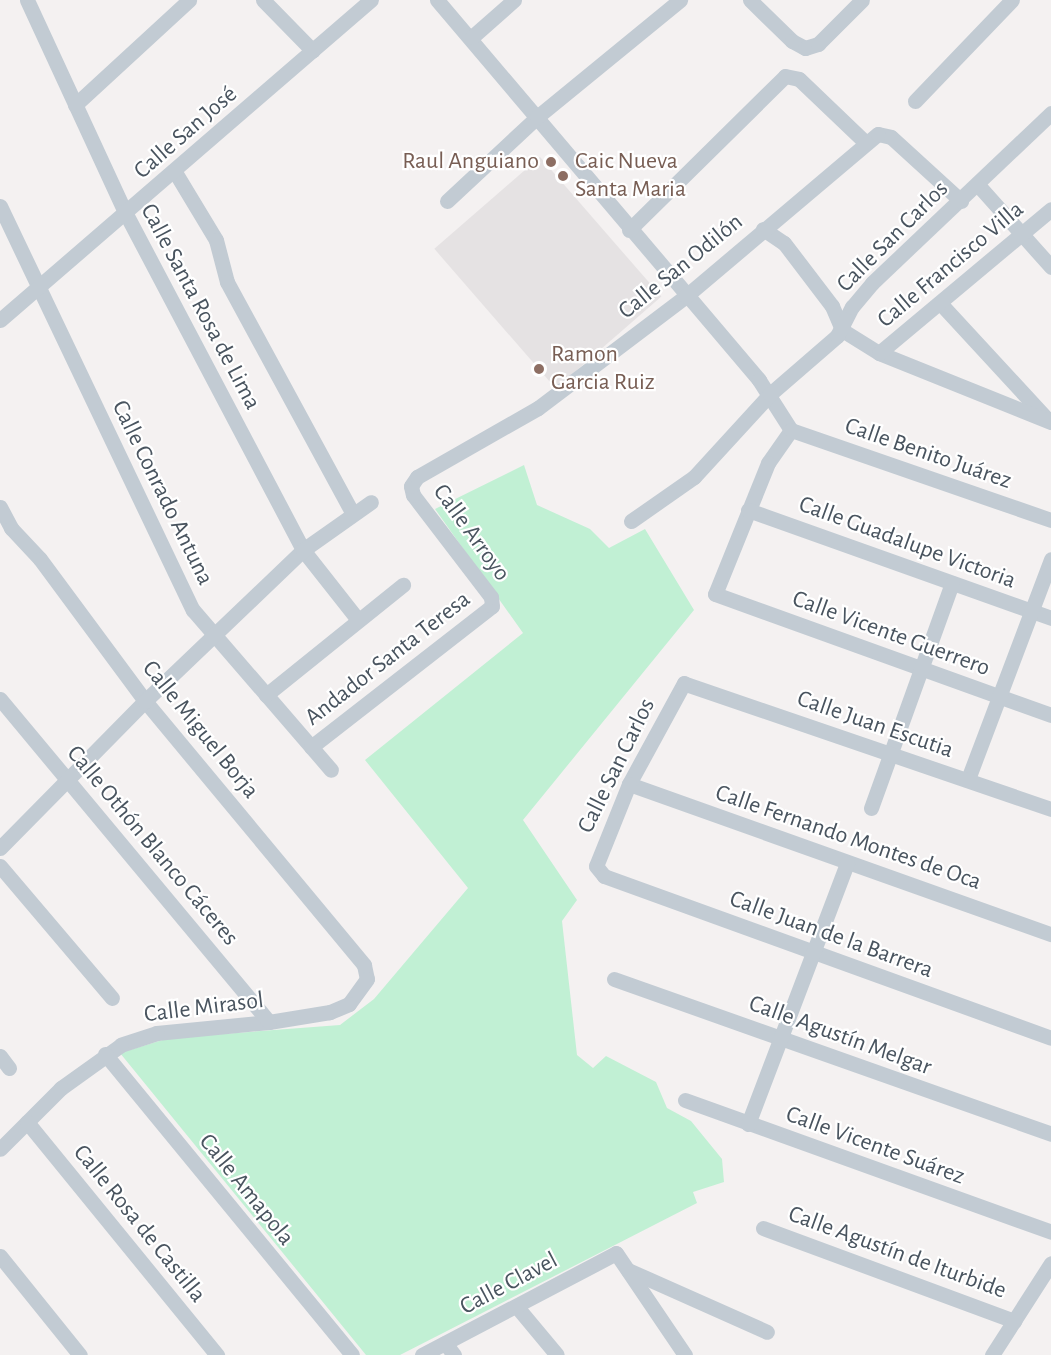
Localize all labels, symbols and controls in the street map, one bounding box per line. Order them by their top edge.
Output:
street label: Calle San José [129,80,243,186]
place label: Raul Anguiano [402,148,539,176]
place label: Caic Nueva Santa Maria [575,148,686,204]
marker: Raul Anguiano [544,155,558,169]
marker: Caic Nueva Santa Maria [556,169,570,183]
street label: Calle San Carlos [831,175,955,299]
street label: Calle Francisco Villa [872,196,1030,334]
street label: Calle Santa Rosa de Lima [134,199,266,415]
street label: Calle San Odilón [613,208,749,326]
place label: Ramon Garcia Ruiz [551,341,655,397]
marker: Ramon Garcia Ruiz [532,362,546,376]
street label: Calle Conrado Antuna [105,396,219,590]
street label: Calle Benito Juárez [841,412,1015,496]
street label: Calle Arroyo [426,479,516,587]
street label: Calle Guadalupe Victoria [795,490,1019,596]
street label: Andador Santa Teresa [300,585,476,733]
street label: Calle Vicente Guerrero [788,585,994,683]
street label: Calle Miguel Borja [135,655,265,805]
street label: Calle Juan Escutia [793,685,957,765]
street label: Calle San Carlos [572,694,662,838]
street label: Calle Othón Blanco Cáceres [60,740,244,952]
street label: Calle Fernando Montes de Oca [711,779,985,897]
street label: Calle Juan de la Barrera [725,885,937,985]
street label: Calle Mirasol [143,986,265,1030]
street label: Calle Agustín Melgar [745,990,935,1082]
street label: Calle Vicente Suárez [782,1100,968,1192]
street label: Calle Amapola [192,1128,300,1252]
street label: Calle Rosa de Castilla [66,1139,212,1309]
street label: Calle Agustín de Iturbide [784,1200,1010,1306]
street label: Calle Clavel [455,1246,563,1322]

